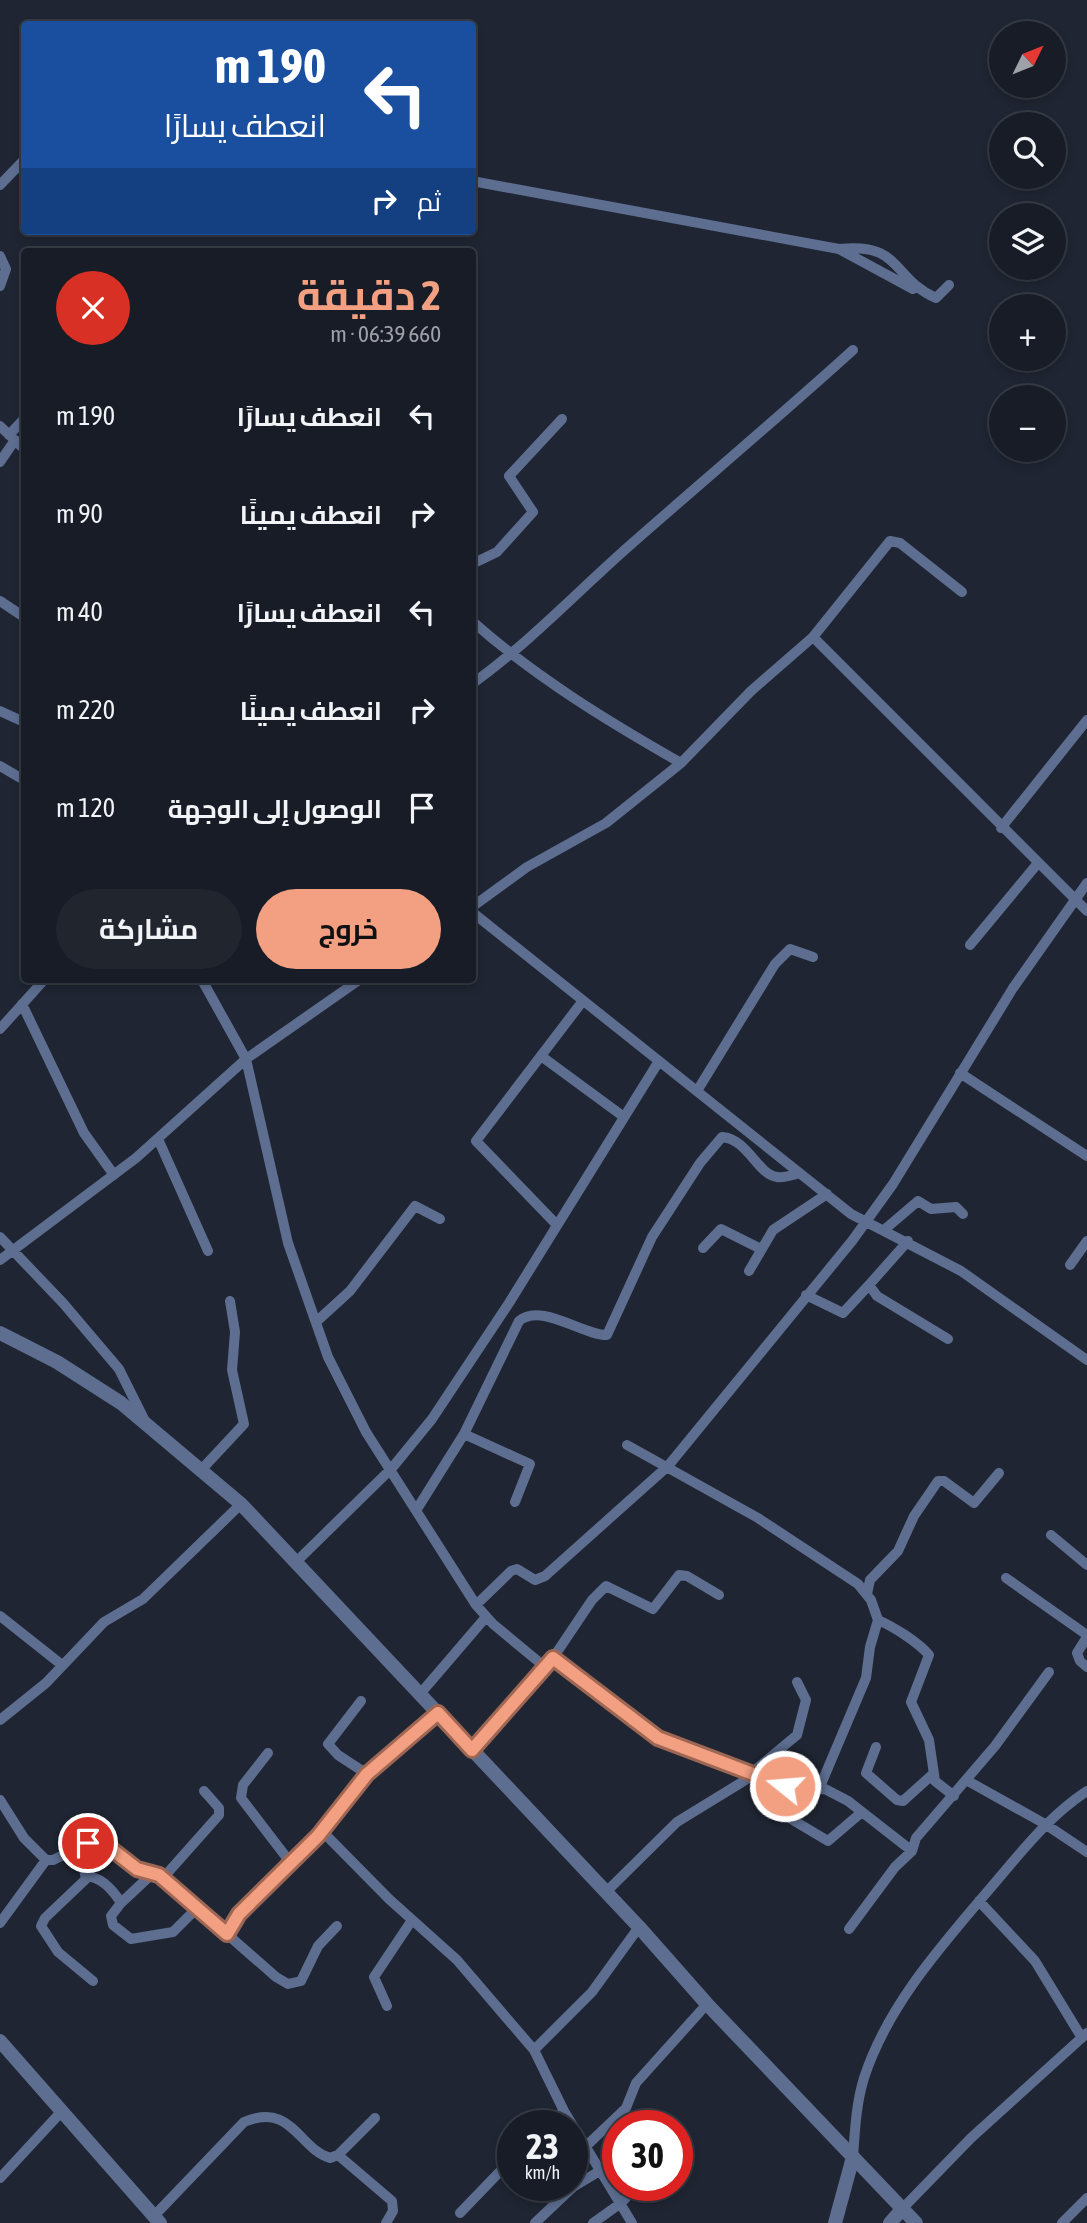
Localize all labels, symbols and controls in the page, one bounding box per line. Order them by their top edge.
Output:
north arrow [989,21,1066,98]
map controls [989,21,1066,462]
text: 190 m [215,37,326,93]
icon: left [350,49,441,140]
text: انعطف يسارًا [164,107,326,144]
button: search [989,112,1066,189]
icon: right [365,182,403,220]
text: ثم [417,187,441,217]
button: layers [989,203,1066,280]
button: close [56,271,130,345]
text: 2 دقيقة [297,271,441,319]
button: + [989,294,1066,371]
text: 660 m · 06:39 [330,321,441,347]
button: − [989,385,1066,462]
icon: left [403,397,441,435]
text: 190 m [56,401,115,431]
text: انعطف يسارًا [237,402,382,432]
icon: right [403,495,441,533]
text: 90 m [56,499,103,529]
text: انعطف يمينًا [240,500,382,530]
icon: left [403,593,441,631]
text: 40 m [56,597,103,627]
text: انعطف يسارًا [237,598,382,628]
icon: right [403,691,441,729]
text: 220 m [56,695,115,725]
text: انعطف يمينًا [240,696,382,726]
icon: arrive [403,789,441,827]
text: 120 m [56,793,115,823]
text: الوصول إلى الوجهة [168,794,382,824]
button: مشاركة [56,889,242,969]
button: خروج [256,889,441,969]
position arrow [748,1749,822,1823]
pin [58,1813,118,1873]
icon: arrive [69,1824,107,1862]
speed limit sign: 30 [602,2110,693,2201]
text: 23 [526,2126,559,2166]
text: km/h [525,2162,560,2183]

